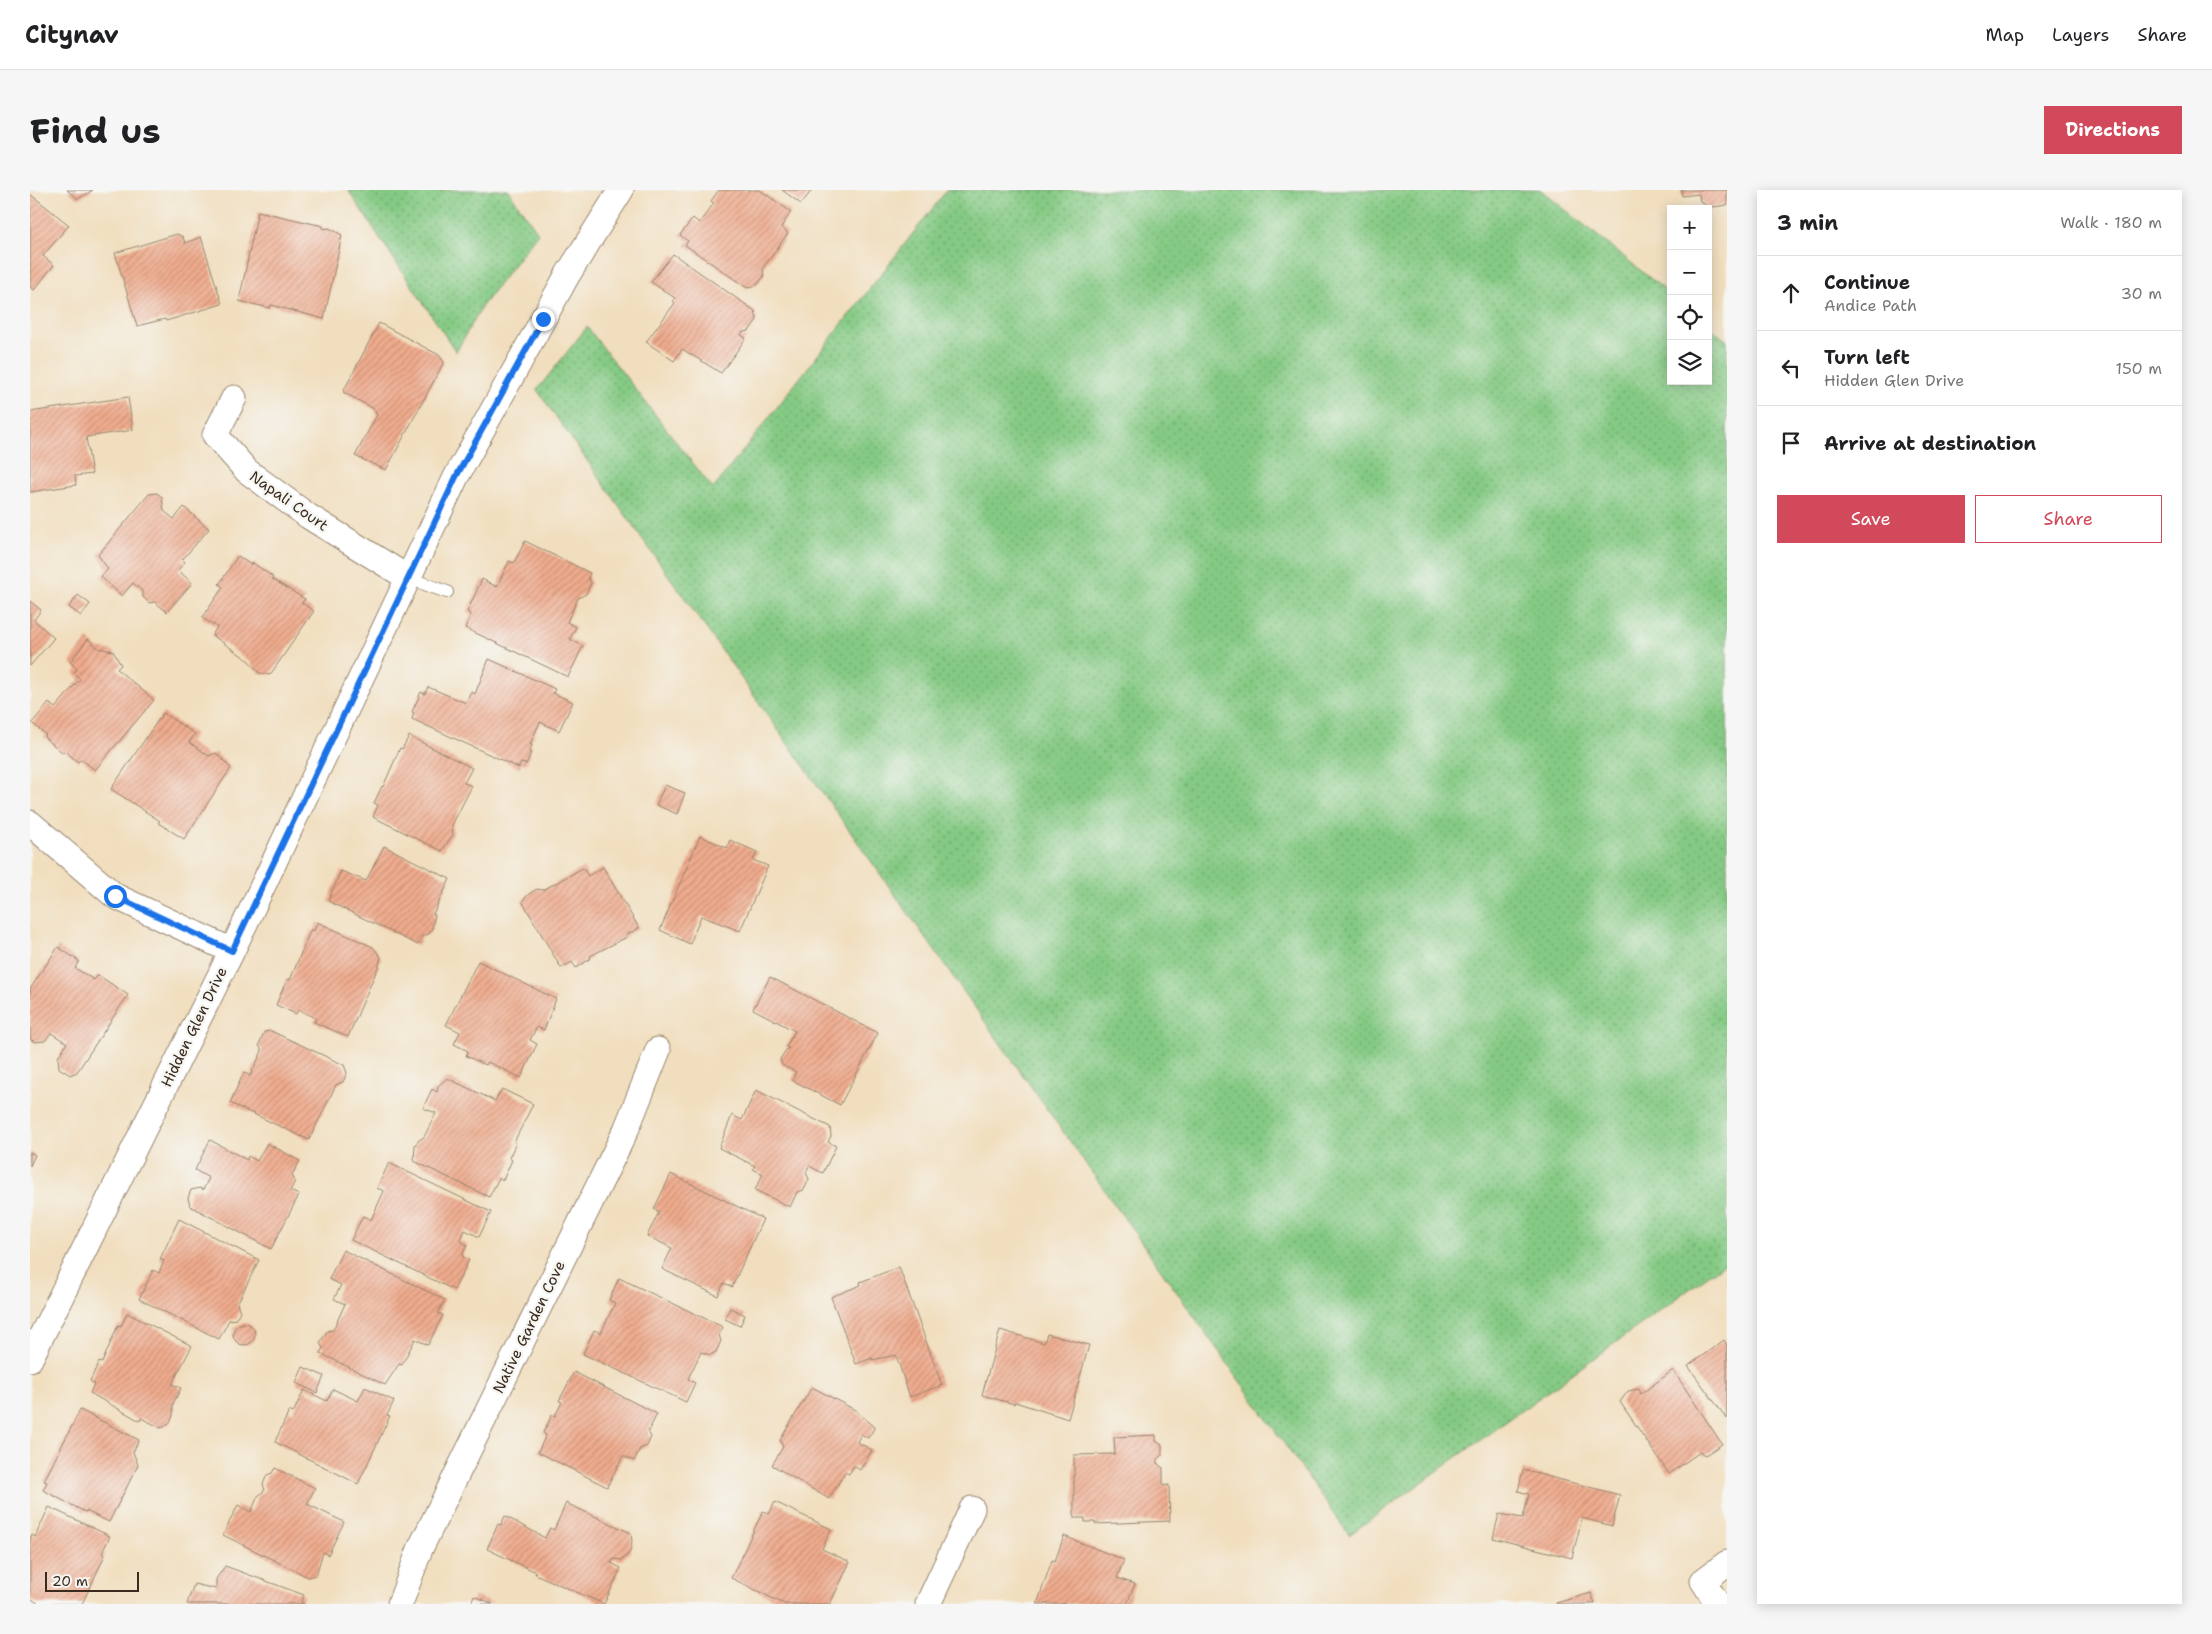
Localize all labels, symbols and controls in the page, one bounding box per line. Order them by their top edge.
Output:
text: Citynav [25,19,119,51]
text: Map [1986,23,2024,47]
text: Layers [2052,23,2109,47]
text: Share [2137,23,2187,47]
button: Directions [2044,106,2182,154]
text: Find us [30,107,161,154]
map controls [1667,205,1712,385]
button: + [1667,205,1712,250]
text: 3 min [1777,209,1838,237]
text: Walk · 180 m [2060,212,2162,233]
button: − [1667,250,1712,295]
text: Continue [1824,270,1910,295]
icon: ahead [1777,279,1805,307]
text: 30 m [2121,283,2162,304]
button: locate [1667,295,1712,340]
text: Andice Path [1824,295,1917,316]
route end [532,308,555,331]
button: layers [1667,340,1712,385]
text: Turn left [1824,345,1910,370]
icon: left [1777,354,1805,382]
text: 150 m [2115,358,2162,379]
text: Hidden Glen Drive [1824,370,1964,391]
icon: arrive [1777,429,1805,457]
text: Arrive at destination [1824,431,2036,456]
street label: Napali Court [246,466,332,536]
button: Save [1777,495,1965,543]
button: Share [1975,495,2162,543]
route start [104,885,127,908]
street label: Hidden Glen Drive [156,964,232,1090]
street label: Native Garden Cove [488,1257,570,1397]
scale bar [45,1569,139,1592]
text: 20 m [52,1572,88,1590]

